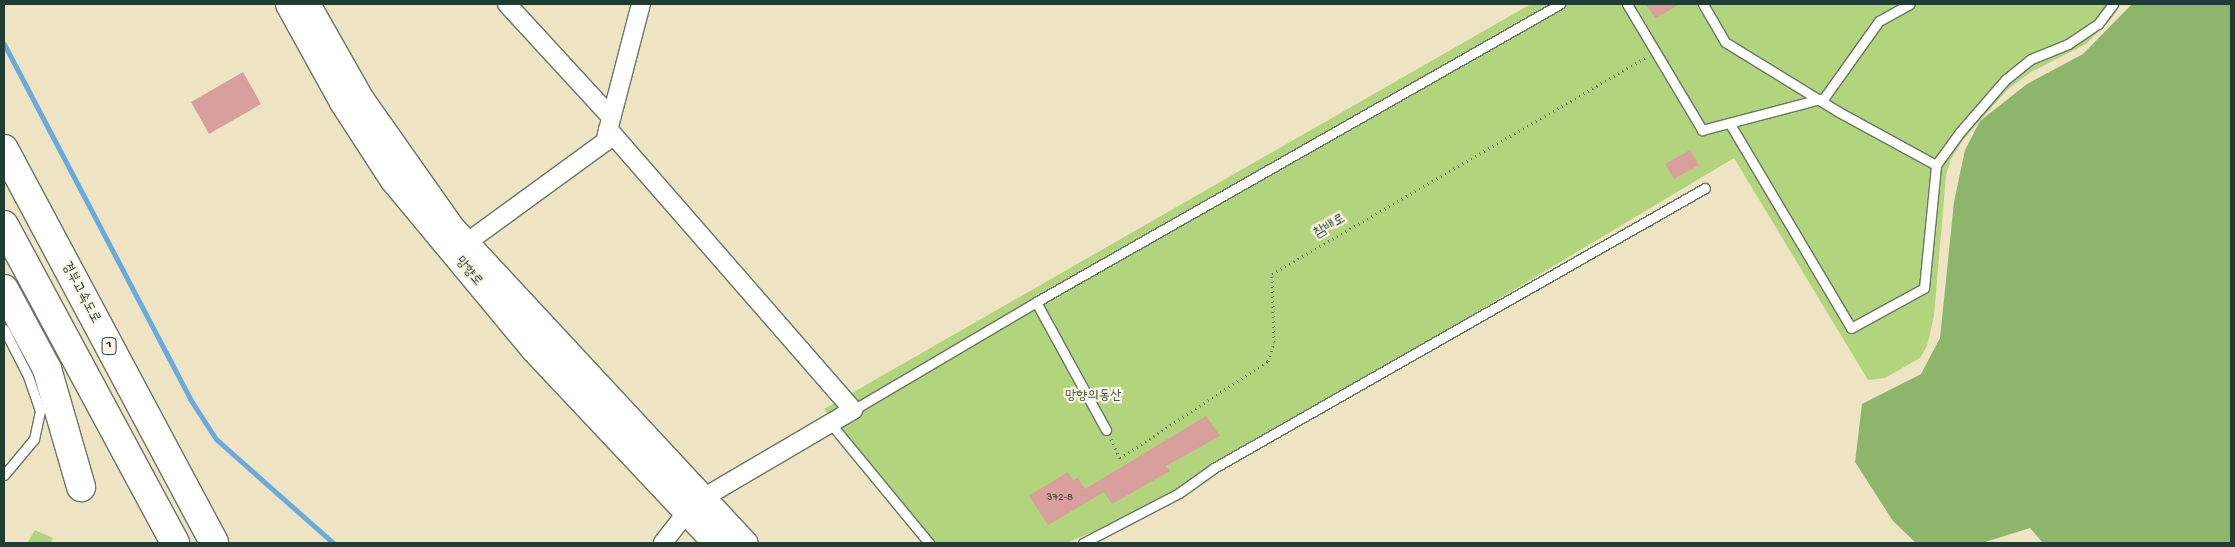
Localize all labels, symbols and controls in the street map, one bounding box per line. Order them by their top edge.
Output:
street label: 참배로 [1311,211,1349,243]
street label: 망향로 [451,254,485,290]
street label: 경부고속도로 [57,259,103,327]
road number: 1 [102,336,116,356]
park label: 망향의동산 [1065,389,1121,405]
house number: 372-8 [1047,491,1073,505]

